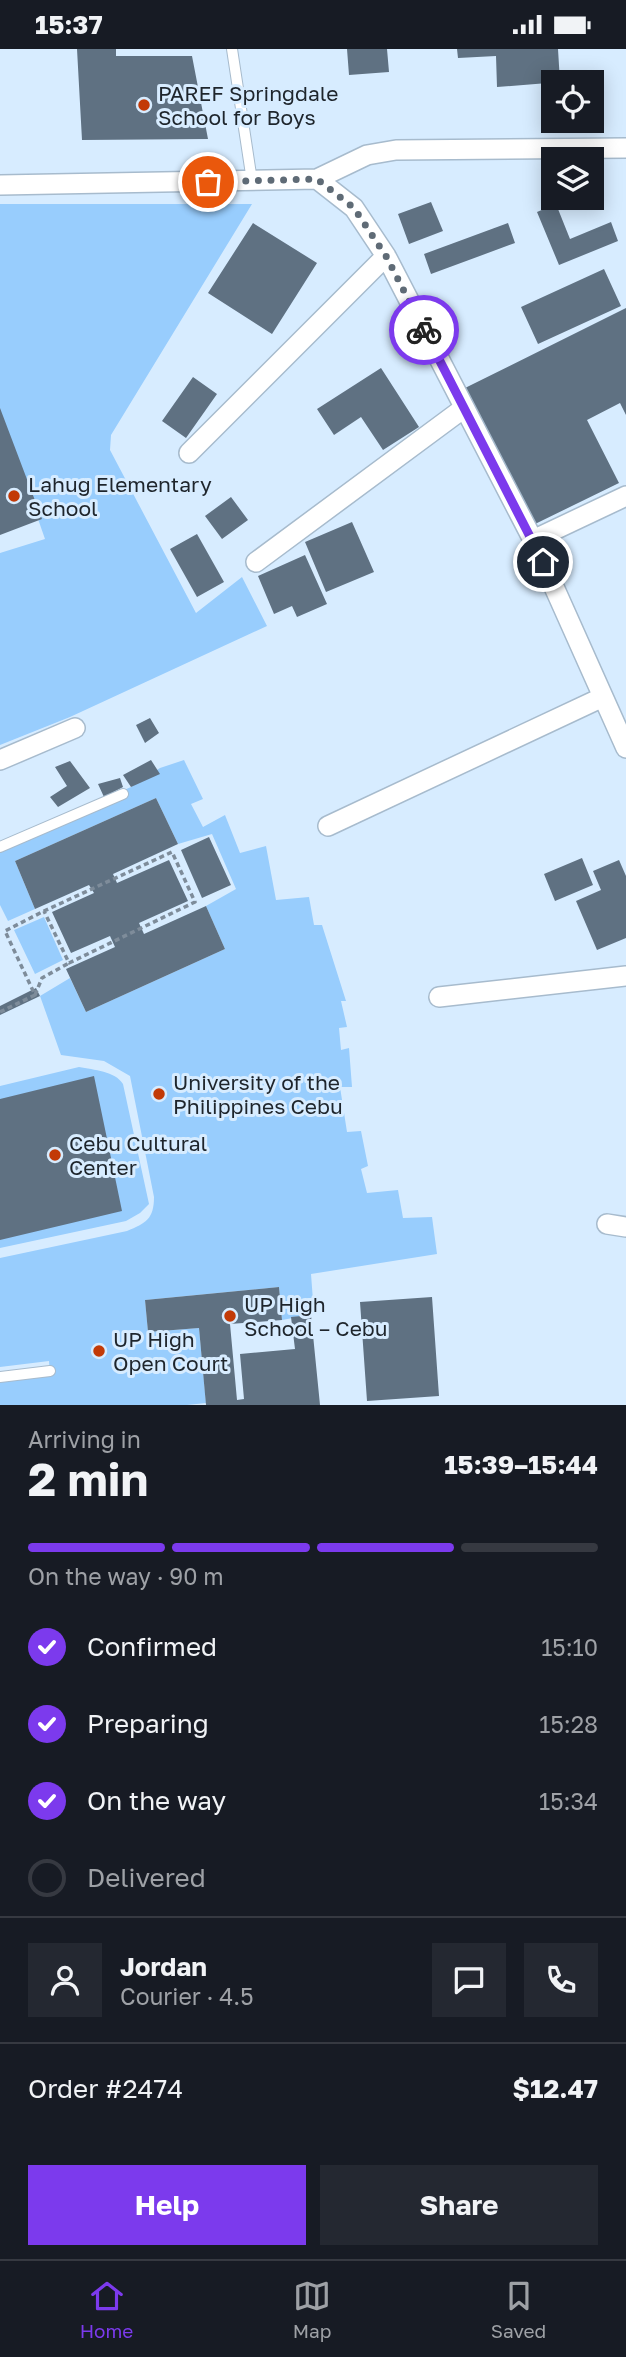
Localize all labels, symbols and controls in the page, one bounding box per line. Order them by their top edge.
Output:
text: 15:37 [35,9,103,40]
map controls [541,70,604,210]
button: locate [541,70,604,133]
place label: PAREF Springdale School for Boys [158,80,338,130]
marker: PAREF Springdale School for Boys [136,97,152,113]
button: layers [541,147,604,210]
pin [178,152,238,212]
icon: bag [189,163,227,201]
courier [389,295,459,365]
icon: bike [405,311,443,349]
place label: Lahug Elementary School [28,471,212,521]
marker: Lahug Elementary School [6,488,22,504]
pin [513,532,573,592]
icon: home [524,543,562,581]
place label: University of the Philippines Cebu [173,1069,343,1119]
marker: University of the Philippines Cebu [151,1086,167,1102]
place label: Cebu Cultural Center [69,1130,207,1180]
marker: Cebu Cultural Center [47,1147,63,1163]
place label: UP High School – Cebu [244,1291,387,1341]
marker: UP High School – Cebu [222,1308,238,1324]
place label: UP High Open Court [113,1326,228,1376]
marker: UP High Open Court [91,1343,107,1359]
text: Arriving in [28,1425,141,1453]
text: 15:39–15:44 [444,1449,598,1480]
text: 2 min [28,1451,148,1506]
text: On the way · 90 m [28,1562,224,1590]
icon: check [28,1628,66,1666]
text: Confirmed [87,1631,217,1662]
text: 15:10 [541,1633,598,1661]
icon: check [28,1705,66,1743]
text: Preparing [87,1708,209,1739]
text: 15:28 [539,1710,598,1738]
icon: check [28,1782,66,1820]
text: On the way [87,1785,226,1816]
text: 15:34 [539,1787,598,1815]
text: Delivered [87,1862,206,1893]
button: person [28,1943,102,2017]
button: chat [432,1943,506,2017]
button: phone [524,1943,598,2017]
text: Jordan [120,1951,207,1982]
text: Courier · 4.5 [120,1982,253,2010]
text: Order #2474 [28,2073,183,2104]
text: $12.47 [513,2073,598,2104]
button: Help [28,2165,306,2245]
button: Share [320,2165,598,2245]
tab: Home [80,2277,133,2342]
tab: Map [293,2277,331,2342]
tab: Saved [491,2277,546,2342]

